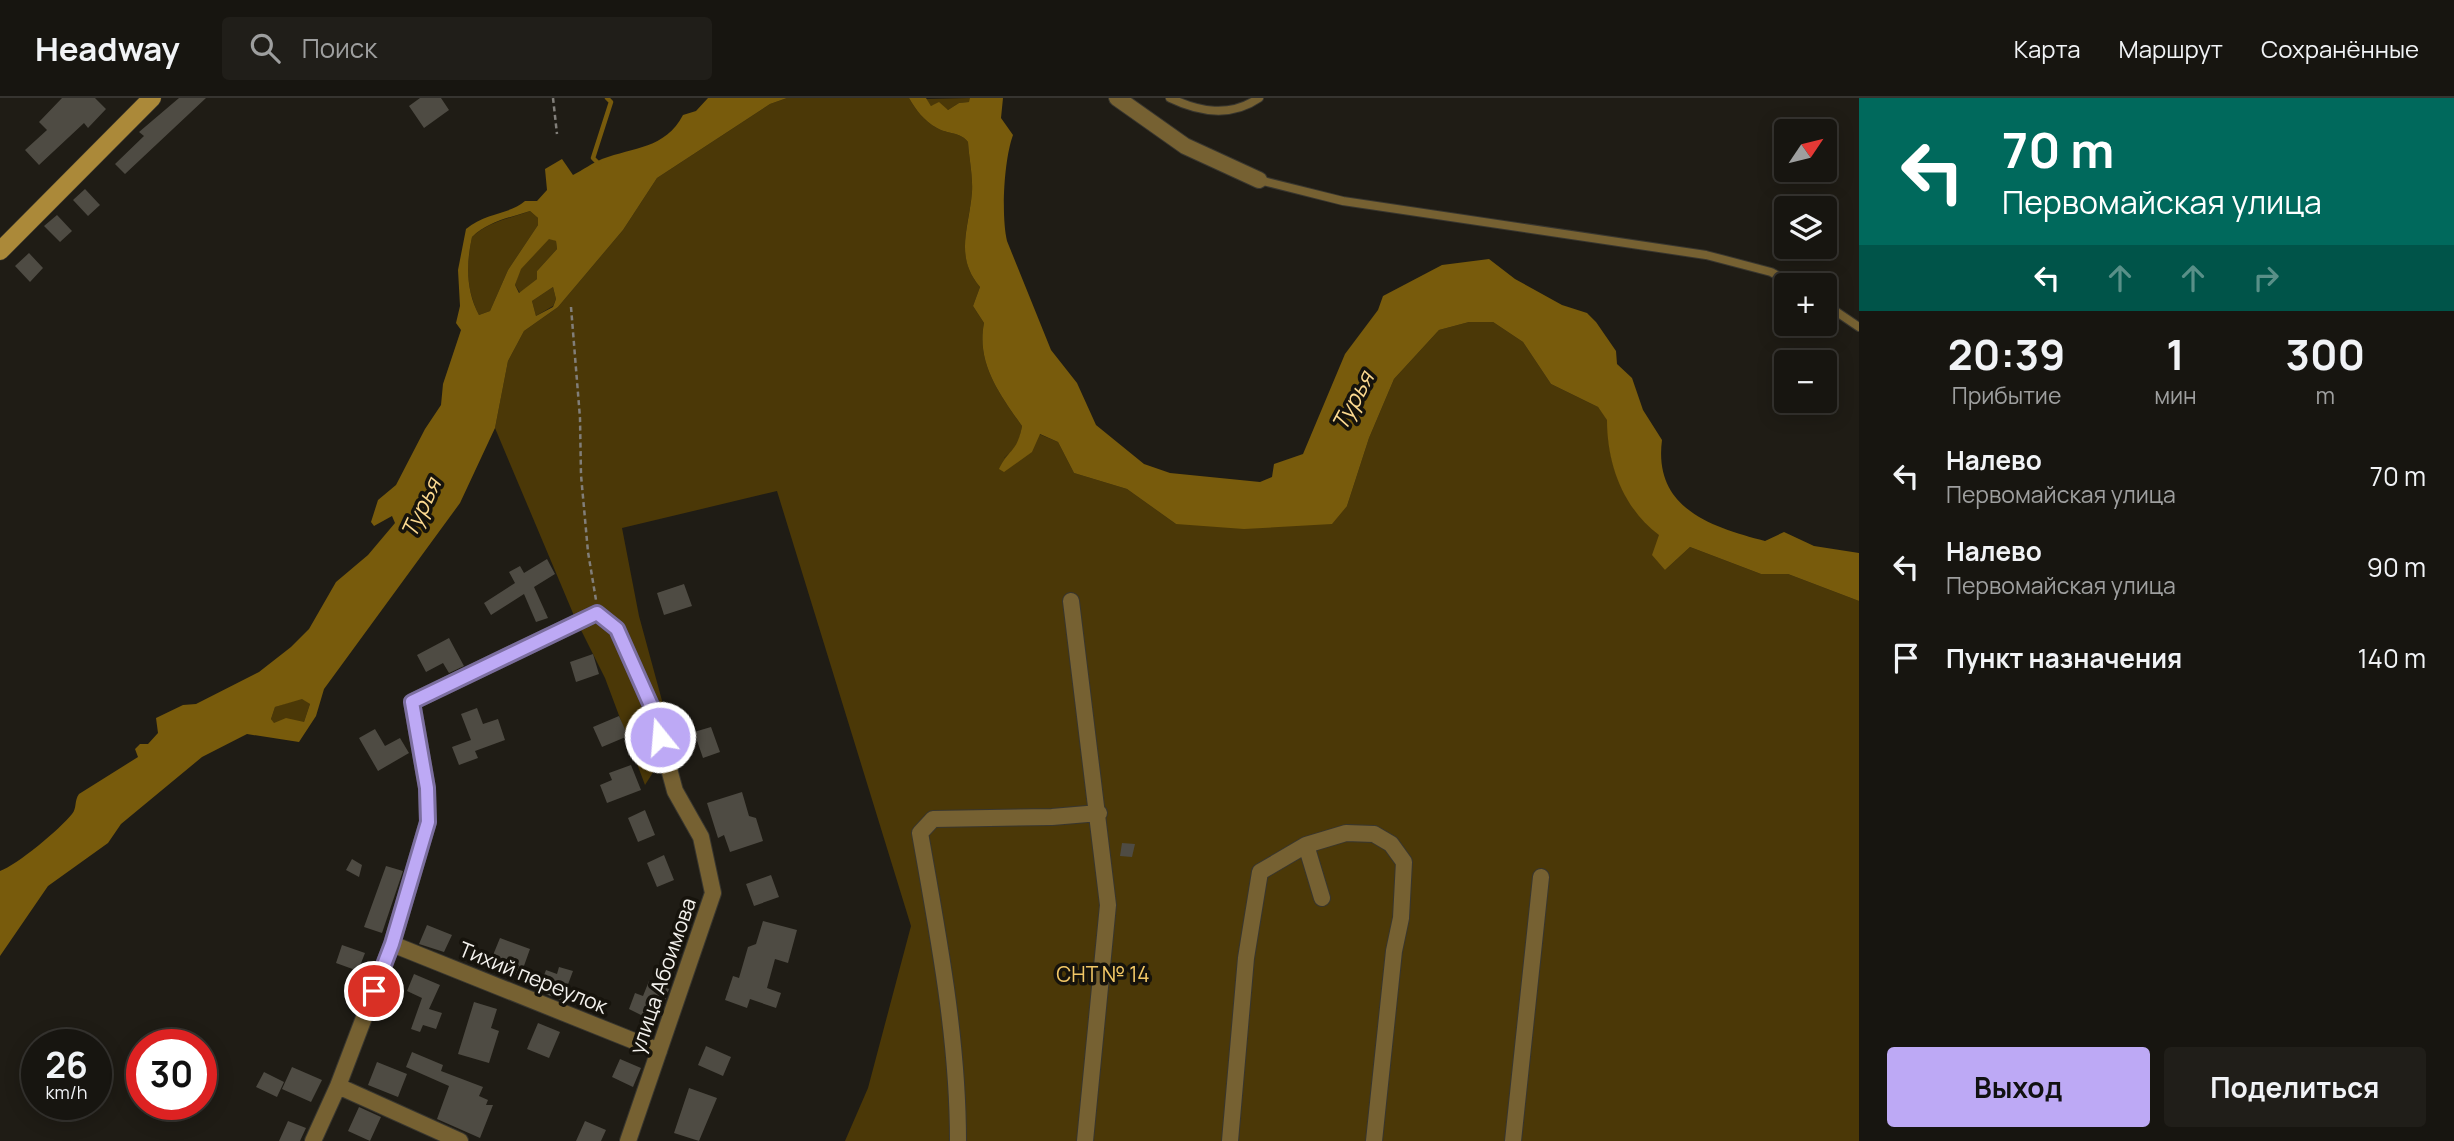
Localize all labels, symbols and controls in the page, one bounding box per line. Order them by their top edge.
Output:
search box [222,17,712,80]
text: Headway [35,26,180,71]
icon: search [246,29,284,67]
text: Поиск [302,30,377,66]
text: Карта [2014,32,2081,65]
text: Маршрут [2119,32,2223,65]
text: Сохранённые [2261,32,2419,65]
text: 70 m [2002,116,2114,183]
north arrow [1774,119,1838,182]
map controls [1774,119,1837,413]
icon: left [1887,126,1978,217]
text: Первомайская улица [2002,180,2322,224]
button: layers [1774,196,1837,259]
icon: left [2028,259,2066,297]
icon: ahead [2101,259,2139,297]
icon: ahead [2174,259,2212,297]
icon: right [2247,259,2285,297]
button: + [1774,273,1837,336]
text: 20:39 [1948,325,2065,383]
text: 1 [2166,325,2185,383]
text: 300 [2286,325,2365,383]
button: − [1774,350,1837,413]
water label: Турья [1323,363,1382,436]
text: Прибытие [1952,379,2061,411]
text: мин [2154,379,2197,411]
text: m [2316,379,2335,411]
text: Налево [1946,442,2042,478]
icon: left [1887,457,1925,495]
text: 70 m [2370,458,2426,494]
water label: Турья [392,470,449,543]
text: Первомайская улица [1946,478,2176,510]
text: Налево [1946,533,2042,569]
icon: left [1887,548,1925,586]
text: 90 m [2367,549,2426,585]
text: Первомайская улица [1946,569,2176,601]
icon: arrive [1887,639,1925,677]
text: Пункт назначения [1946,640,2182,676]
text: 140 m [2357,640,2426,676]
position arrow [623,700,697,774]
street label: улица Абоимова [622,894,702,1057]
street label: Тихий переулок [455,935,612,1020]
park label: СНТ № 14 [1056,960,1150,988]
pin [344,961,404,1021]
icon: arrive [355,972,393,1010]
speed limit sign: 30 [126,1029,217,1120]
text: 26 [45,1041,88,1089]
button: Выход [1887,1047,2150,1127]
button: Поделиться [2164,1047,2426,1127]
text: km/h [46,1080,87,1104]

